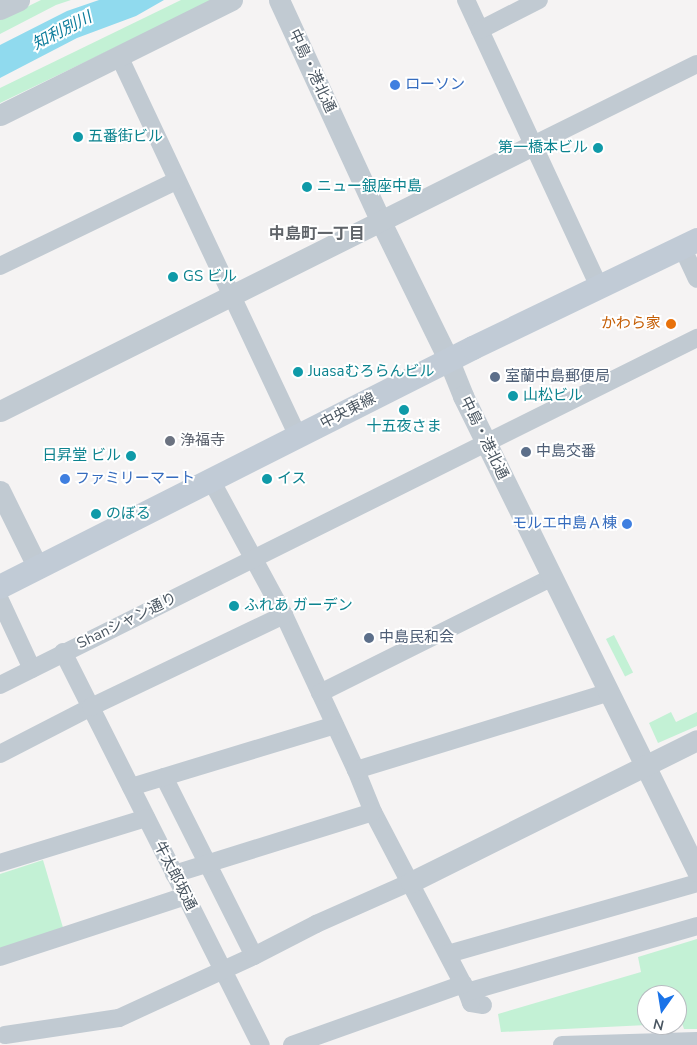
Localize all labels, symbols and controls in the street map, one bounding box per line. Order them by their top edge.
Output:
water label: 知利別川 [29,8,95,54]
street label: 中島・港北通 [285,26,339,116]
place label: ローソン [405,76,465,94]
marker: ローソン [389,79,401,91]
place label: 五番街ビル [88,128,163,146]
marker: 五番街ビル [72,131,84,143]
place label: 第一橋本ビル [498,139,588,157]
marker: 第一橋本ビル [592,142,604,154]
place label: ニュー銀座中島 [317,178,422,196]
marker: ニュー銀座中島 [301,181,313,193]
district label: 中島町一丁目 [269,224,365,244]
place label: GS ビル [183,268,237,286]
marker: GS ビル [167,271,179,283]
place label: かわら家 [601,315,661,333]
marker: かわら家 [665,318,677,330]
place label: Juasaむろらんビル [308,363,434,381]
marker: Juasaむろらんビル [292,366,304,378]
place label: 室蘭中島郵便局 [505,368,610,386]
marker: 室蘭中島郵便局 [489,371,501,383]
place label: 山松ビル [523,387,583,405]
street label: 中央東線 [317,389,379,433]
marker: 山松ビル [507,390,519,402]
street label: 中島・港北通 [456,394,512,482]
marker: 十五夜さま [398,404,410,416]
place label: 十五夜さま [367,418,441,436]
place label: 浄福寺 [180,432,225,450]
marker: 浄福寺 [164,435,176,447]
place label: 中島交番 [536,443,596,461]
marker: 中島交番 [520,446,532,458]
place label: 日昇堂 ビル [42,447,121,465]
marker: 日昇堂 ビル [125,450,137,462]
place label: ファミリーマート [75,470,195,488]
place label: イス [277,470,307,488]
marker: ファミリーマート [59,473,71,485]
marker: イス [261,473,273,485]
place label: のぼる [106,505,151,523]
marker: のぼる [90,508,102,520]
place label: モルエ中島Ａ棟 [512,515,617,533]
marker: モルエ中島Ａ棟 [621,518,633,530]
street label: Shanシャン通り [74,589,180,653]
place label: ふれあ ガーデン [244,597,353,615]
marker: ふれあ ガーデン [228,600,240,612]
place label: 中島民和会 [379,629,454,647]
marker: 中島民和会 [363,632,375,644]
street label: 牛太郎坂通 [150,839,200,913]
north arrow [637,985,687,1035]
text: N [652,1014,666,1035]

